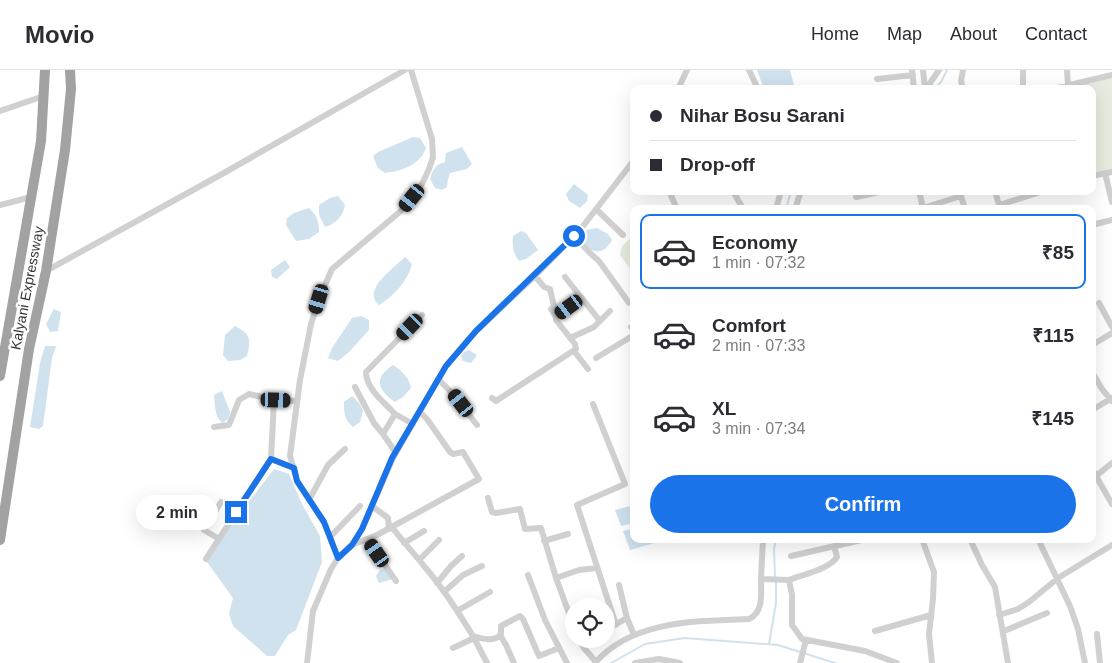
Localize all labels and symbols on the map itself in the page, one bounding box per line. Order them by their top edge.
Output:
car [396,182,427,214]
street label: Kalyani Expressway [7,225,47,351]
route start [563,225,585,247]
car [307,282,330,316]
car [552,292,585,322]
car [394,311,425,343]
car [445,387,476,419]
car [260,392,291,408]
callout: 2 min [136,494,218,530]
route end [225,501,247,523]
car [362,536,391,570]

